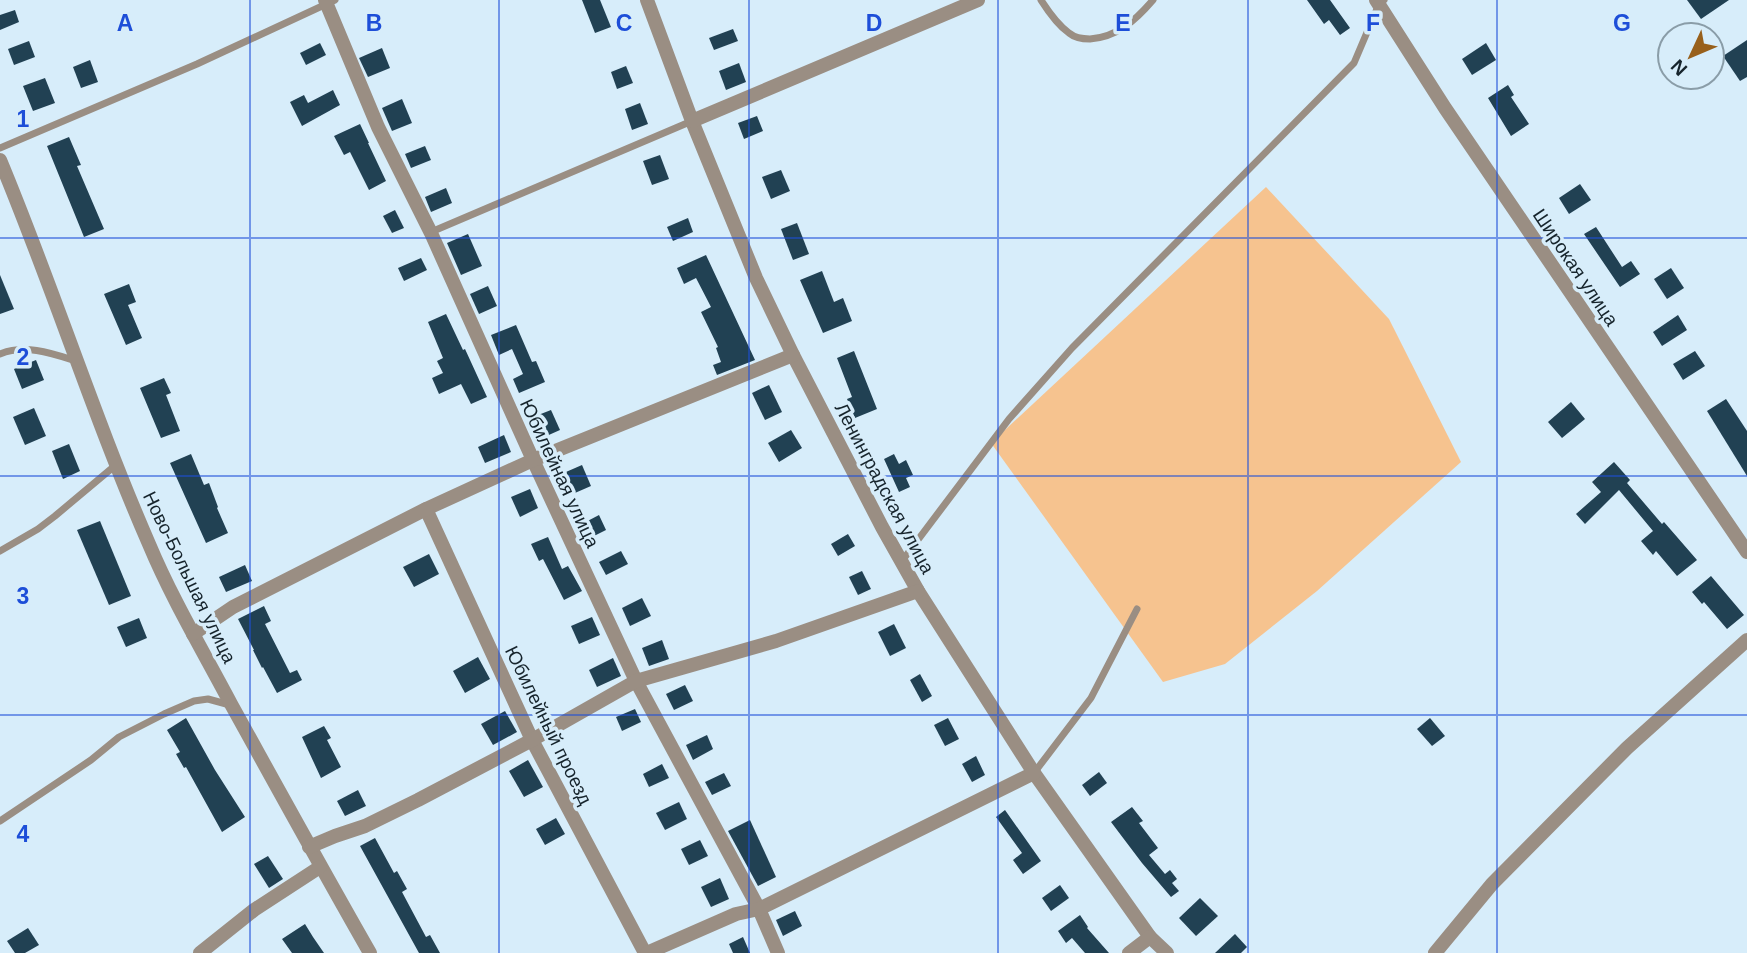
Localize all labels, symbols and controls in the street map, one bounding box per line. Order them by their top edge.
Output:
text: A [117,10,133,36]
text: B [366,10,382,36]
text: C [616,10,632,36]
text: D [866,10,882,36]
text: E [1115,10,1131,36]
text: F [1366,10,1380,36]
text: G [1613,10,1631,36]
north arrow [1656,21,1726,91]
text: N [1667,55,1691,80]
text: 1 [17,106,30,132]
street label: Широкая улица [1529,205,1623,330]
text: 2 [17,344,29,370]
street label: Юбилейная улица [516,395,603,551]
street label: Ленинградская улица [831,399,939,578]
street label: Ново-Большая улица [139,488,240,667]
text: 3 [17,583,29,609]
street label: Юбилейный проезд [501,642,596,808]
text: 4 [17,821,30,847]

